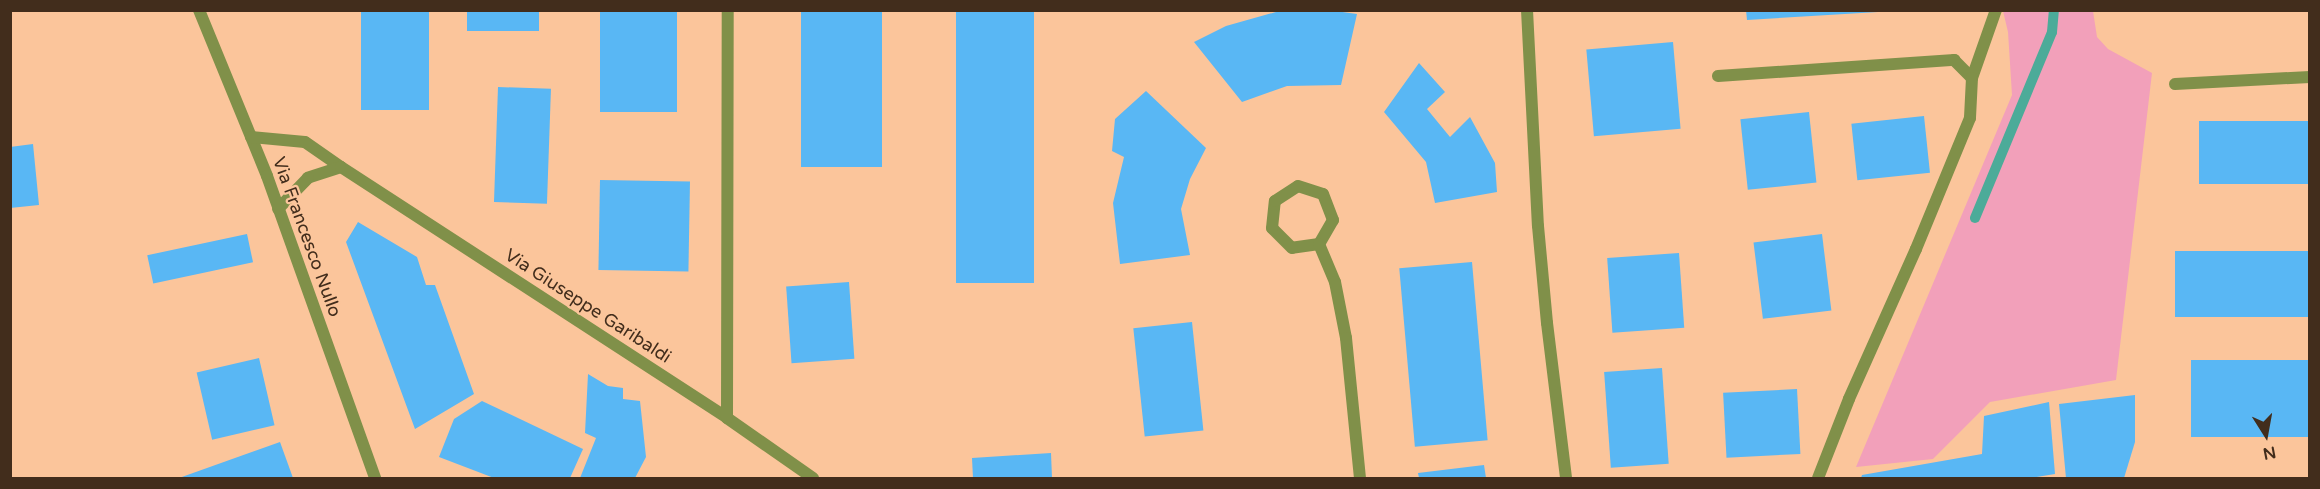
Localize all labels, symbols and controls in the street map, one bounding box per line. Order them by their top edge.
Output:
street label: Via Francesco Nullo [268,154,346,320]
street label: Via Giuseppe Garibaldi [501,244,675,368]
north arrow [2236,405,2296,465]
text: N [2261,442,2278,464]

